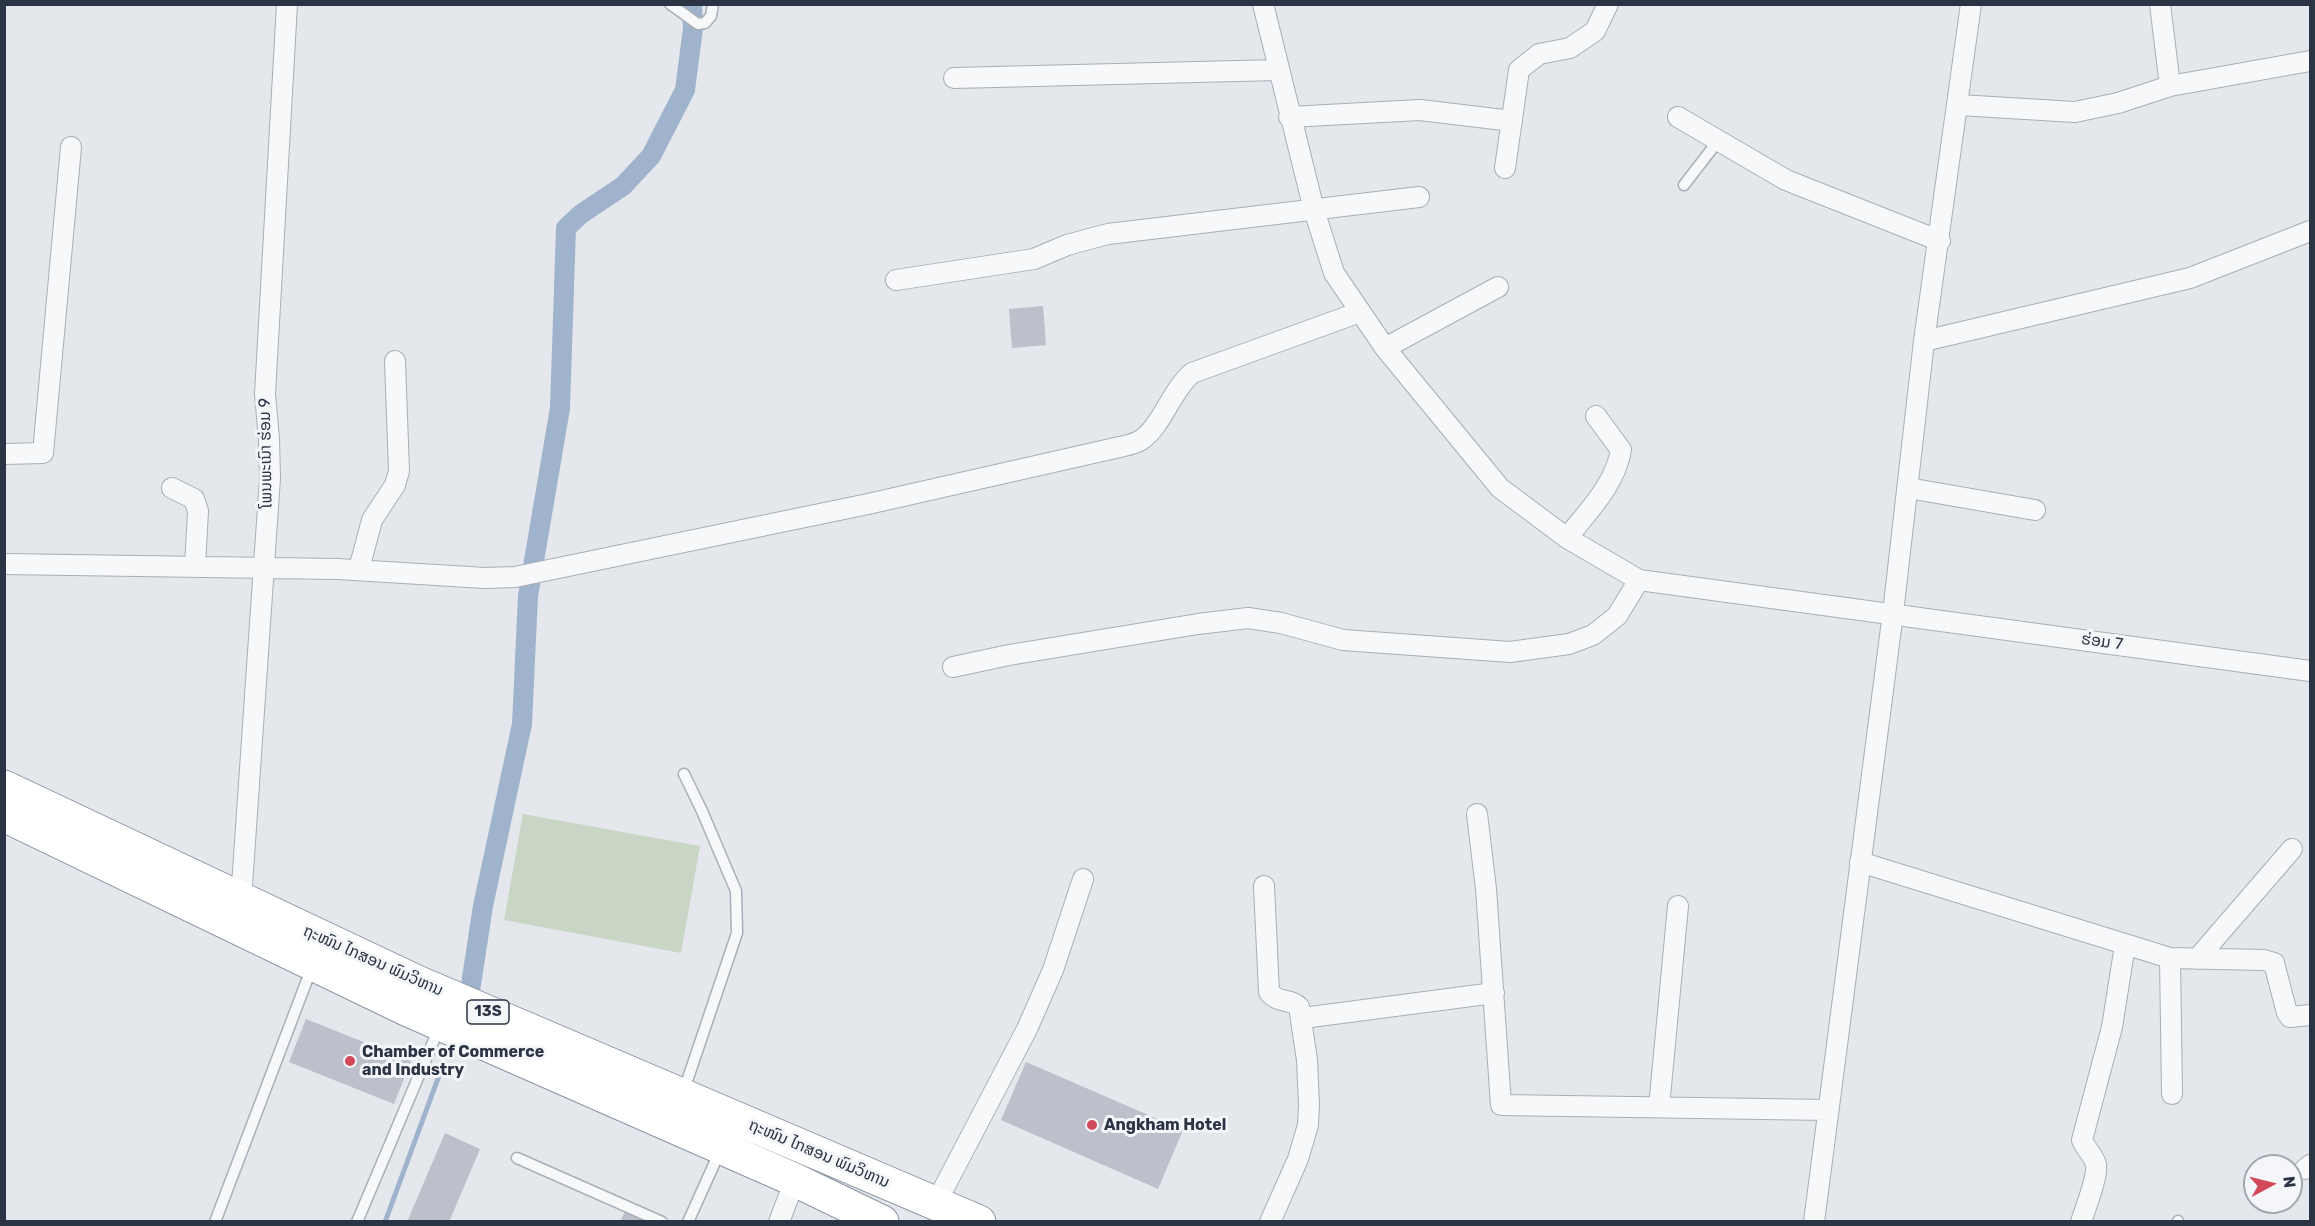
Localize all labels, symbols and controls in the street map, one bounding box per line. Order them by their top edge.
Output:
street label: ໂພນພະເນົາ ຮ່ອມ 9 [255,398,277,508]
street label: ຮ່ອມ 7 [2080,630,2124,654]
street label: ຖະໜົນ ໄກສອນ ພົມວິຫານ [300,921,446,1001]
road number: 13S [467,1000,509,1024]
place label: Chamber of Commerce and Industry [362,1042,544,1080]
marker: Chamber of Commerce and Industry [343,1054,357,1068]
place label: Angkham Hotel [1104,1115,1226,1135]
street label: ຖະໜົນ ໄກສອນ ພົມວິຫານ [746,1116,892,1192]
marker: Angkham Hotel [1085,1118,1099,1132]
north arrow [2243,1154,2303,1214]
text: N [2279,1175,2300,1189]

